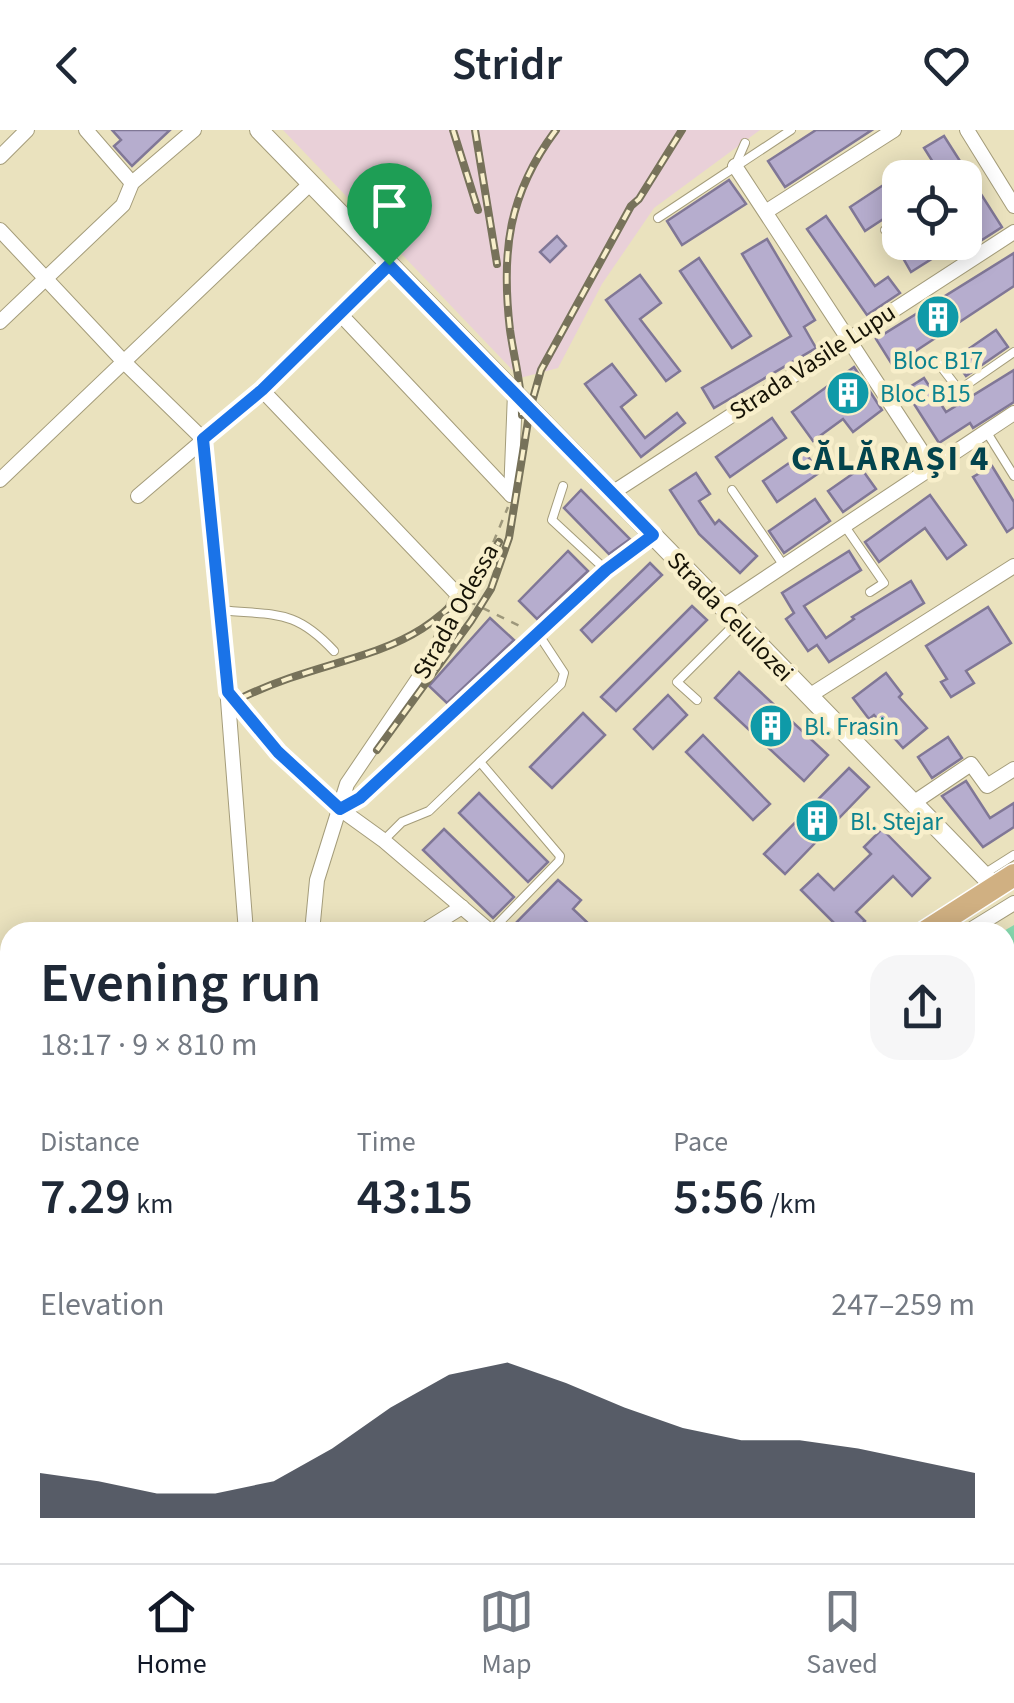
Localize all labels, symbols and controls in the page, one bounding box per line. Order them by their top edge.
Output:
text: Stridr [452,33,562,97]
icon: back [40,38,95,93]
icon: heart [919,38,974,93]
map controls [882,160,982,260]
button: locate [882,160,982,260]
pin [347,163,432,266]
icon: arrive [362,178,417,233]
building icon: Bloc B17 [915,294,961,340]
street label: Strada Vasile Lupu [722,295,903,429]
place label: Bloc B17 [893,343,983,379]
building icon: Bloc B15 [825,370,871,416]
place label: Bloc B15 [880,376,971,412]
district label: CĂLĂRAȘI 4 [791,434,991,484]
street label: Strada Odessa [404,537,508,686]
street label: Strada Celulozei [659,544,802,690]
building icon: Bl. Frasin [748,703,794,749]
place label: Bl. Frasin [804,709,899,745]
building icon: Bl. Stejar [794,798,840,844]
place label: Bl. Stejar [850,804,943,840]
text: Evening run [40,945,321,1023]
button: share [870,955,975,1060]
text: 18:17 · 9 × 810 m [40,1022,258,1068]
text: Distance [40,1122,140,1162]
text: Time [357,1122,416,1162]
text: Pace [673,1122,728,1162]
text: 7.29 [40,1162,131,1233]
text: 43:15 [357,1162,473,1233]
text: 5:56 [673,1162,764,1233]
text: km [131,1184,173,1224]
text: /km [764,1184,817,1224]
text: Elevation [40,1282,165,1328]
text: 247–259 m [831,1282,975,1328]
tab: Home [136,1584,207,1684]
tab: Map [479,1584,534,1684]
tab: Saved [806,1584,878,1684]

